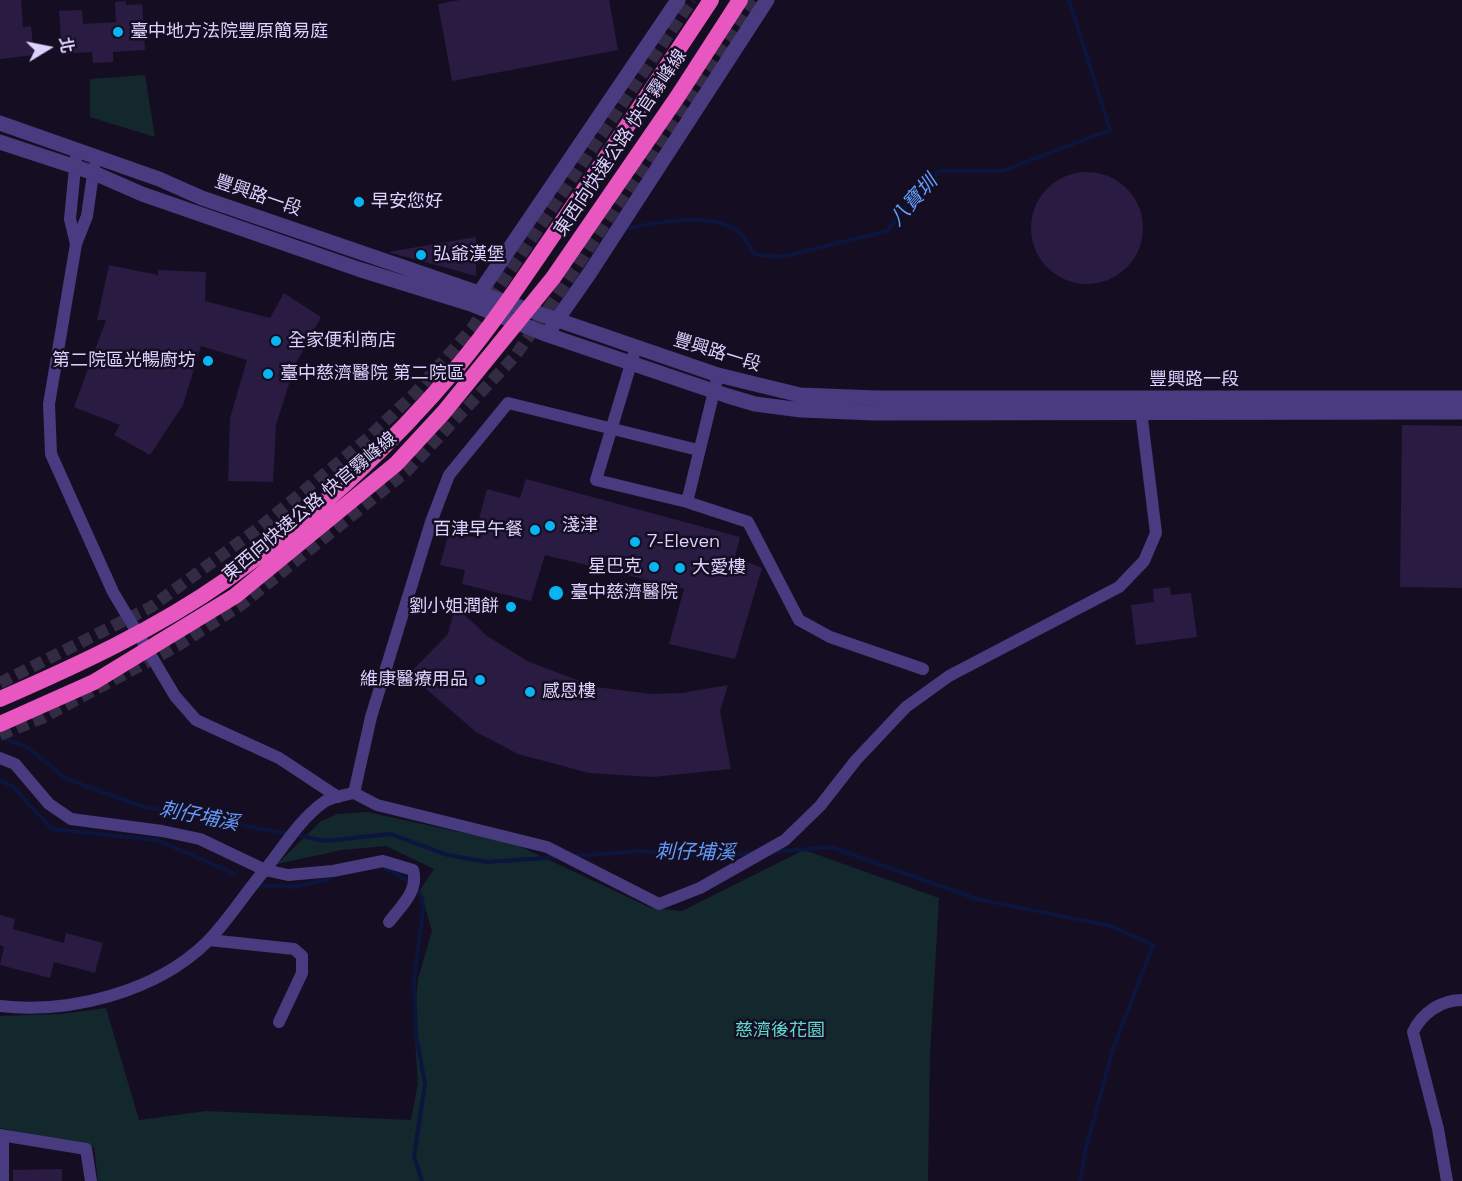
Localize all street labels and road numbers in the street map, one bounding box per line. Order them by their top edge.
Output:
street label: 東西向快速公路 快官霧峰線 [550,46,692,240]
street label: 豐興路一段 [212,171,304,221]
street label: 豐興路一段 [671,330,763,376]
street label: 豐興路一段 [1149,369,1239,391]
street label: 東西向快速公路 快官霧峰線 [219,428,401,586]

